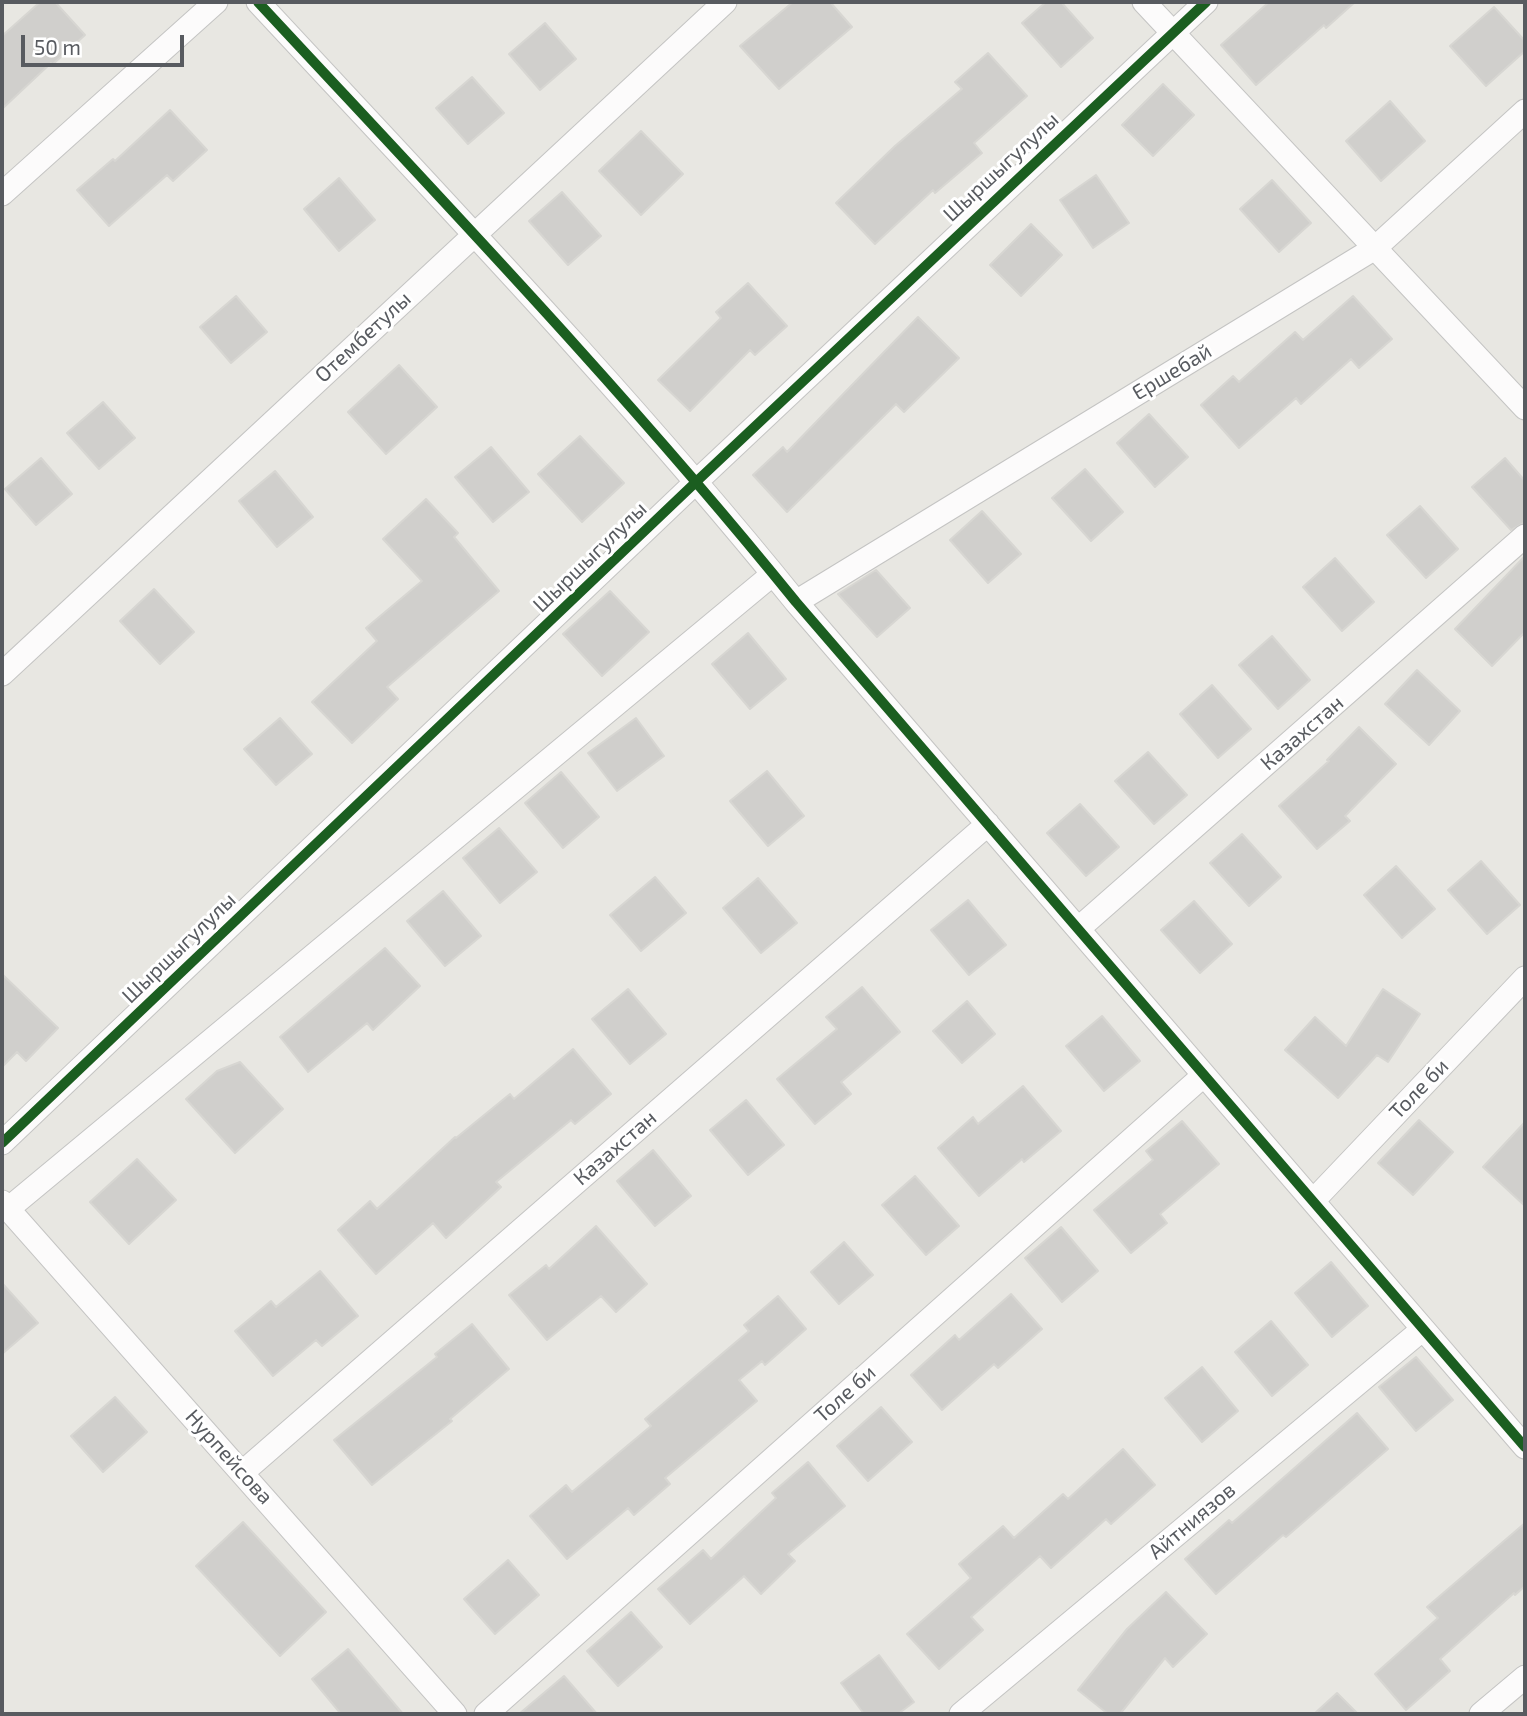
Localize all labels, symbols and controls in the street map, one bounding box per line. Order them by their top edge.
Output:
scale bar [24,21,187,65]
text: 50 m [34,34,81,59]
street label: Шыршыгулулы [938,107,1064,227]
street label: Отембетулы [310,286,416,388]
street label: Ершебай [1128,338,1216,406]
street label: Шыршыгулулы [528,496,652,618]
street label: Казахстан [1255,690,1349,776]
street label: Шыршыгулулы [117,887,241,1009]
street label: Толе би [1384,1054,1454,1124]
street label: Казахстан [568,1105,662,1191]
street label: Толе би [809,1360,881,1428]
street label: Нурпейсова [180,1405,278,1509]
street label: Айтниязов [1143,1477,1241,1565]

